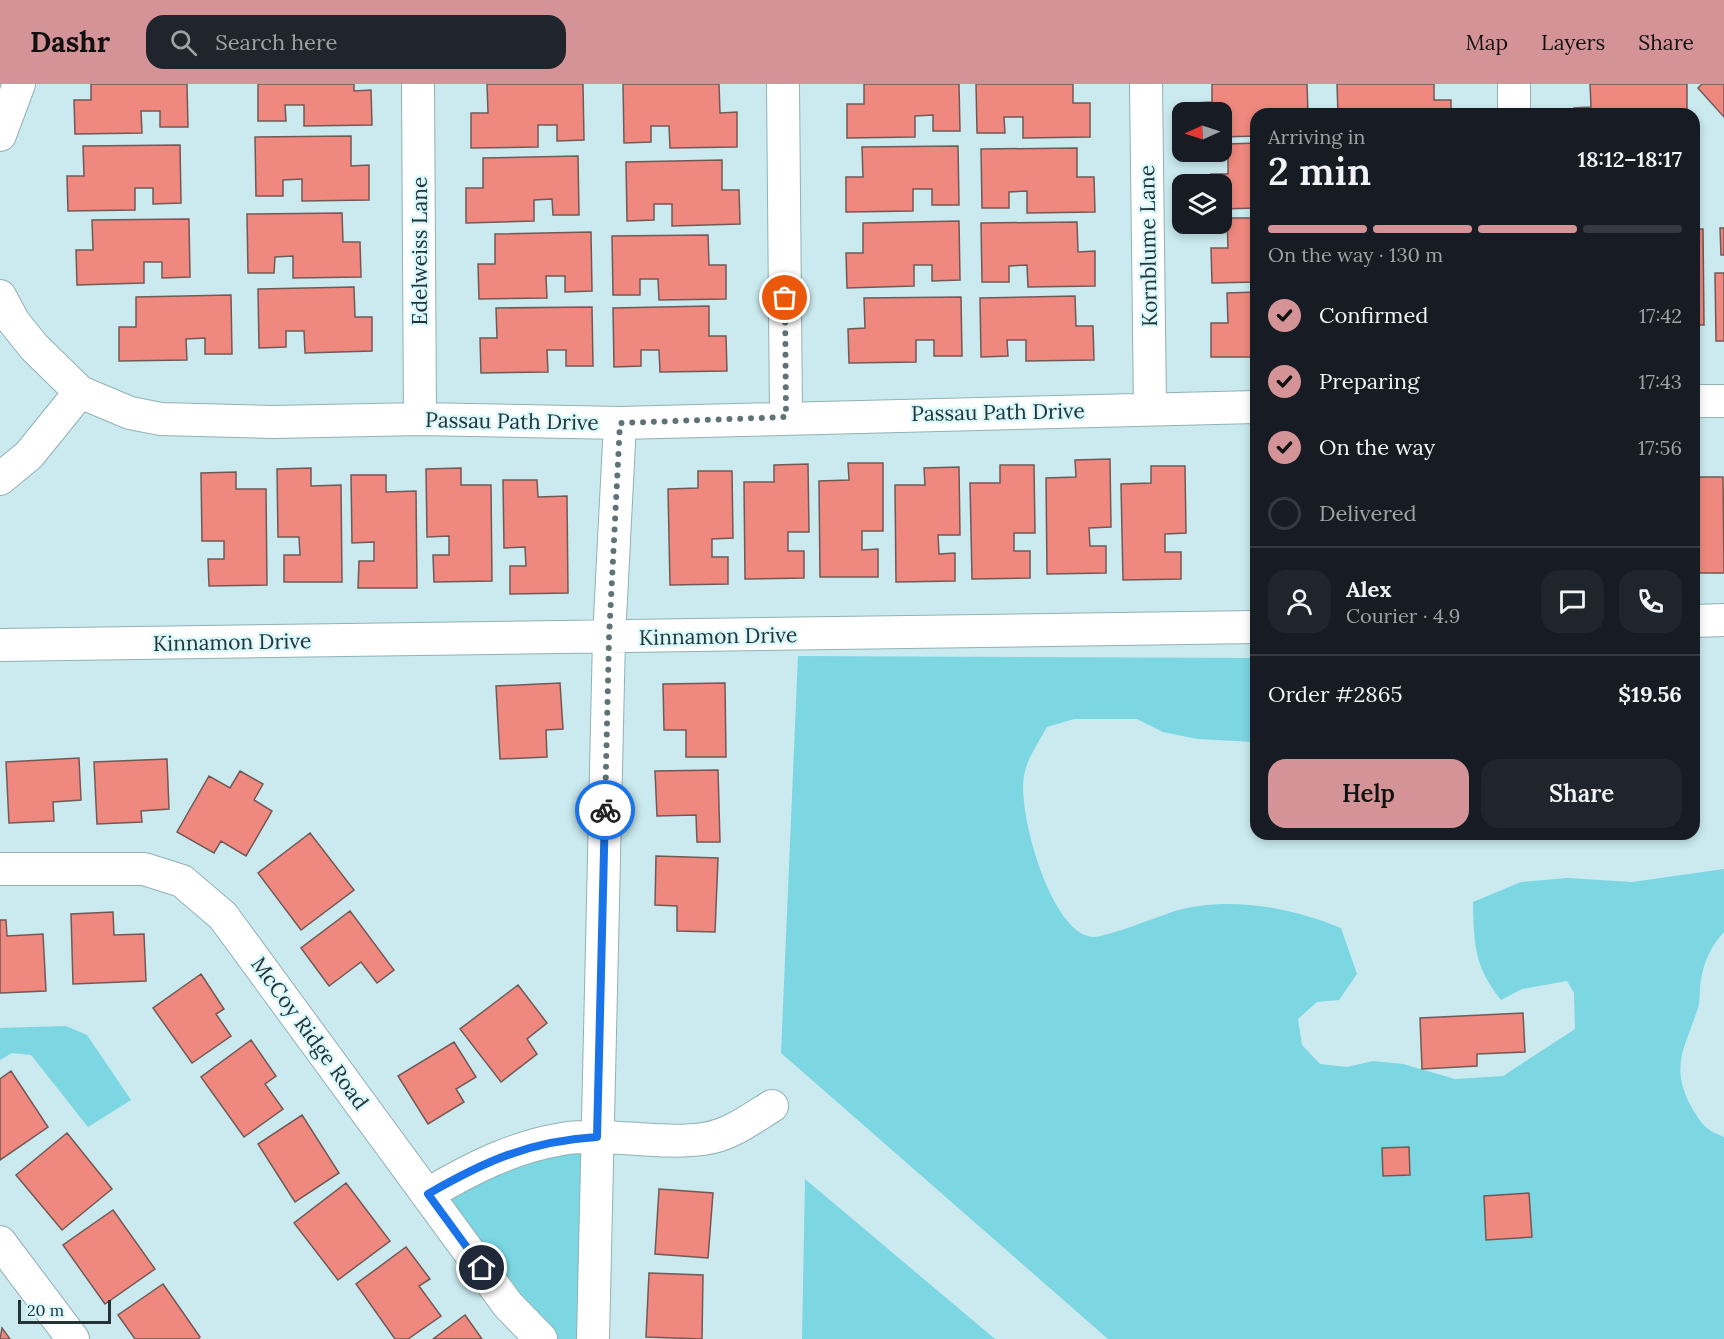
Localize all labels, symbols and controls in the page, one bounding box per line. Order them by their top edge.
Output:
search box [146,15,566,69]
text: Dashr [30,24,110,60]
icon: search [167,26,200,59]
text: Search here [215,28,337,56]
text: Map [1465,29,1508,56]
text: Layers [1541,29,1605,56]
text: Share [1638,29,1694,56]
north arrow [1172,102,1232,162]
map controls [1172,102,1232,234]
text: Arriving in [1268,124,1365,149]
text: 18:12–18:17 [1577,145,1682,173]
text: 2 min [1268,146,1371,196]
street label: Kornblume Lane [1133,165,1163,327]
button: layers [1172,174,1232,234]
street label: Edelweiss Lane [406,177,433,326]
text: On the way · 130 m [1268,242,1443,267]
pin [759,272,810,323]
icon: bag [768,281,801,314]
icon: check [1268,299,1301,332]
text: Confirmed [1319,301,1428,329]
text: 17:42 [1639,303,1682,328]
icon: check [1268,365,1301,398]
text: Preparing [1319,367,1419,395]
text: 17:43 [1639,369,1682,394]
street label: Passau Path Drive [911,397,1085,427]
street label: Passau Path Drive [425,406,599,436]
icon: check [1268,431,1301,464]
text: On the way [1319,433,1435,461]
text: 17:56 [1638,435,1682,460]
text: Delivered [1319,499,1417,527]
button: person [1268,570,1331,633]
button: chat [1541,570,1604,633]
button: phone [1619,570,1682,633]
text: Alex [1346,575,1391,603]
text: Courier · 4.9 [1346,603,1460,628]
street label: Kinnamon Drive [639,621,797,651]
street label: Kinnamon Drive [153,627,311,657]
text: Order #2865 [1268,680,1402,708]
text: $19.56 [1618,680,1682,708]
button: Help [1268,759,1469,828]
button: Share [1481,759,1682,828]
courier [575,780,635,840]
icon: bike [589,794,622,827]
street label: McCoy Ridge Road [245,951,375,1115]
pin [456,1242,507,1293]
icon: home [465,1251,498,1284]
scale bar [18,1297,111,1324]
text: 20 m [27,1300,64,1320]

